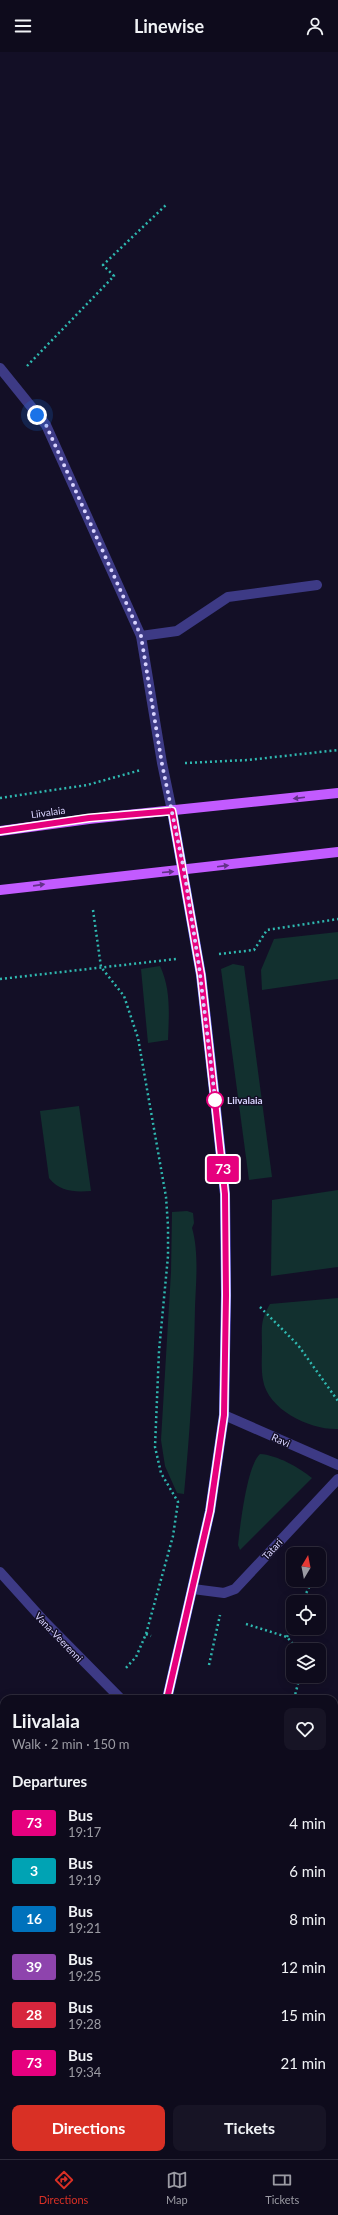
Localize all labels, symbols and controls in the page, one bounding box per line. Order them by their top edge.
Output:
icon: menu [12,15,34,37]
text: Linewise [134,15,204,37]
icon: person [304,15,326,37]
your location [27,405,47,425]
one-way arrow [293,794,305,801]
street label: Liivalaia [30,804,66,820]
one-way arrow [217,862,229,869]
one-way arrow [162,869,174,875]
one-way arrow [33,882,45,888]
marker: Liivalaia [206,1091,224,1109]
place label: Liivalaia [227,1094,263,1106]
line badge: 73 [205,1156,241,1182]
text: 73 [215,1160,231,1177]
street label: Ravi [270,1431,292,1449]
street label: Tatari [259,1536,285,1562]
north arrow [286,1547,326,1587]
map controls [286,1547,326,1683]
button: locate [286,1595,326,1635]
street label: Vana-Veerenni [33,1610,85,1664]
button: layers [286,1643,326,1683]
button: heart [284,1708,326,1750]
text: Liivalaia [12,1709,80,1732]
text: Walk · 2 min · 150 m [12,1736,130,1752]
text: Departures [12,1772,87,1790]
text: Bus [68,1806,93,1824]
text: 73 [26,1814,42,1831]
text: 4 min [289,1814,326,1832]
text: 19:17 [68,1824,101,1840]
text: Bus [68,1854,93,1872]
text: 3 [30,1862,38,1879]
text: 6 min [289,1862,326,1880]
text: 19:19 [68,1872,101,1888]
text: Bus [68,1902,93,1920]
text: 16 [26,1910,42,1927]
text: 8 min [289,1910,326,1928]
text: 19:21 [68,1920,101,1936]
text: Bus [68,1950,93,1968]
text: 39 [26,1958,42,1975]
text: 12 min [280,1958,326,1976]
text: 19:25 [68,1968,101,1984]
text: Bus [68,1998,93,2016]
text: 28 [26,2006,42,2023]
text: 15 min [280,2006,326,2024]
text: 19:28 [68,2016,101,2032]
text: Bus [68,2046,93,2064]
text: 73 [26,2054,42,2071]
text: 21 min [280,2054,326,2072]
text: 19:34 [68,2064,101,2080]
button: Directions [12,2105,165,2151]
button: Tickets [173,2105,326,2151]
tab: Directions [39,2169,88,2206]
tab: Map [166,2169,188,2206]
tab: Tickets [265,2169,299,2206]

